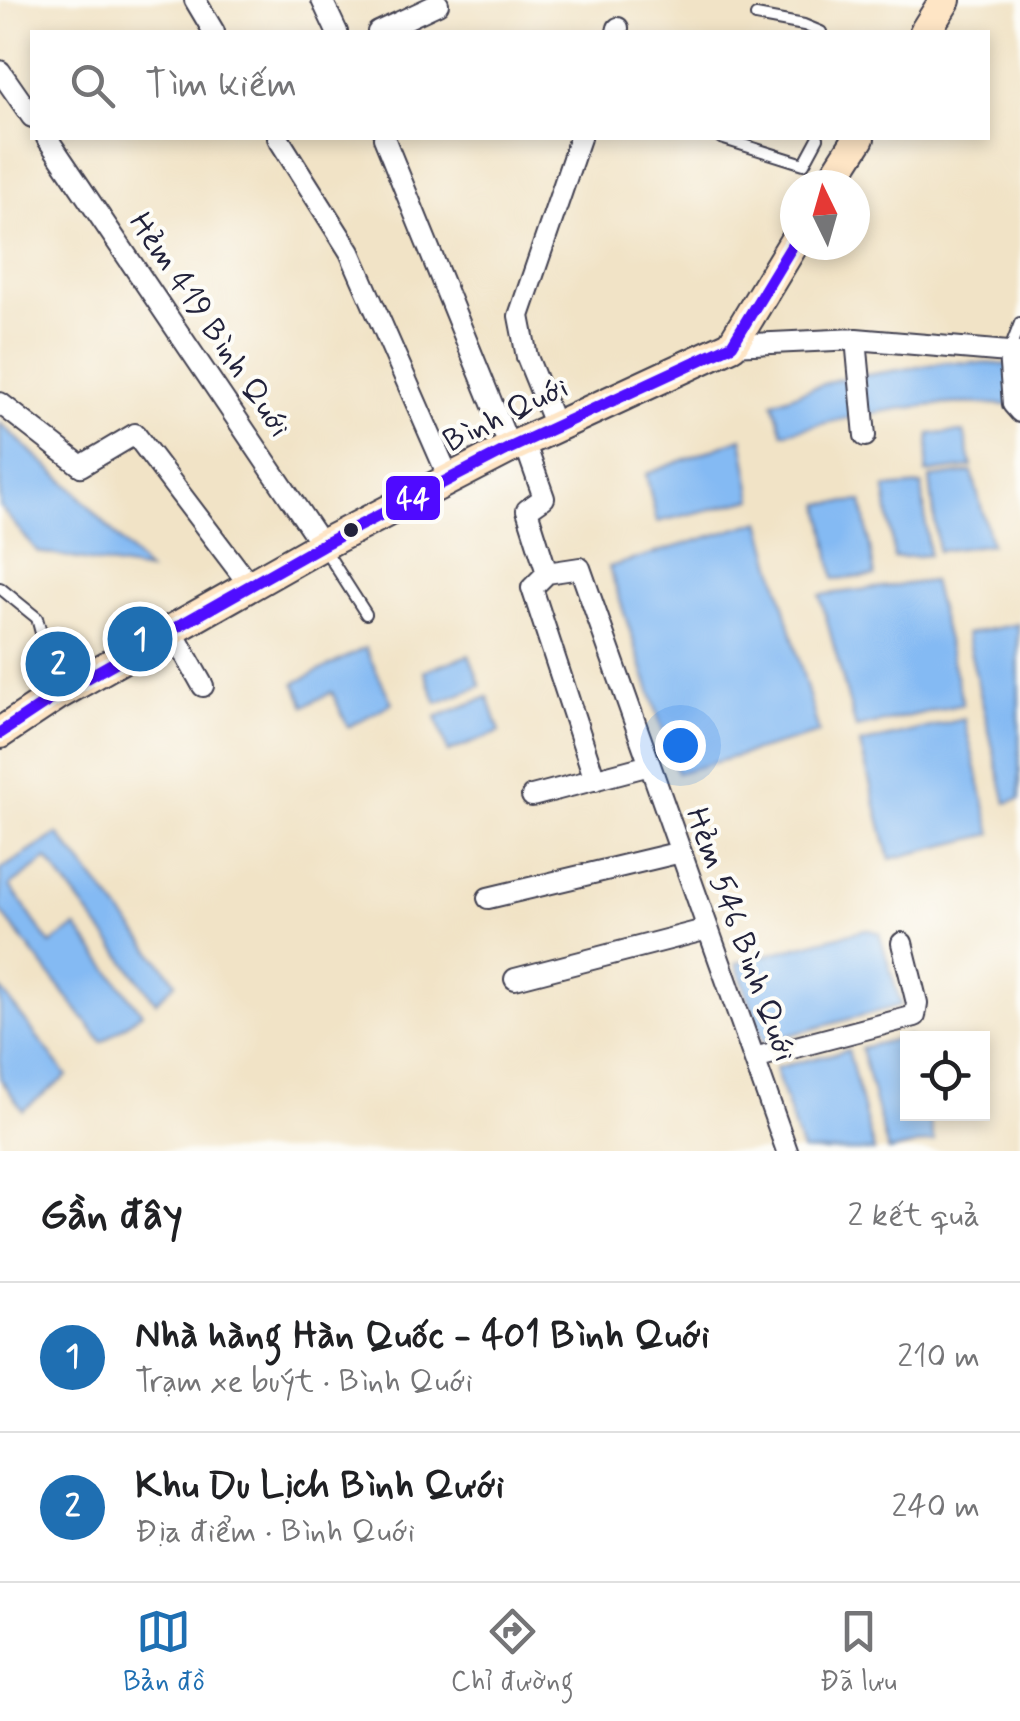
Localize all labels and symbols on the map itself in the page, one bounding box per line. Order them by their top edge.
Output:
north arrow [780,170,870,260]
street label: Hẻm 419 Bình Quới [118,204,300,446]
street label: Bình Quới [436,367,575,463]
line badge: 44 [384,474,442,522]
text: 44 [396,482,430,519]
unlabelled marker [341,520,361,540]
pin: 1 [108,602,172,676]
pin: 2 [26,626,90,702]
your location [655,720,706,771]
street label: Hẻm 546 Bình Quới [675,802,806,1067]

